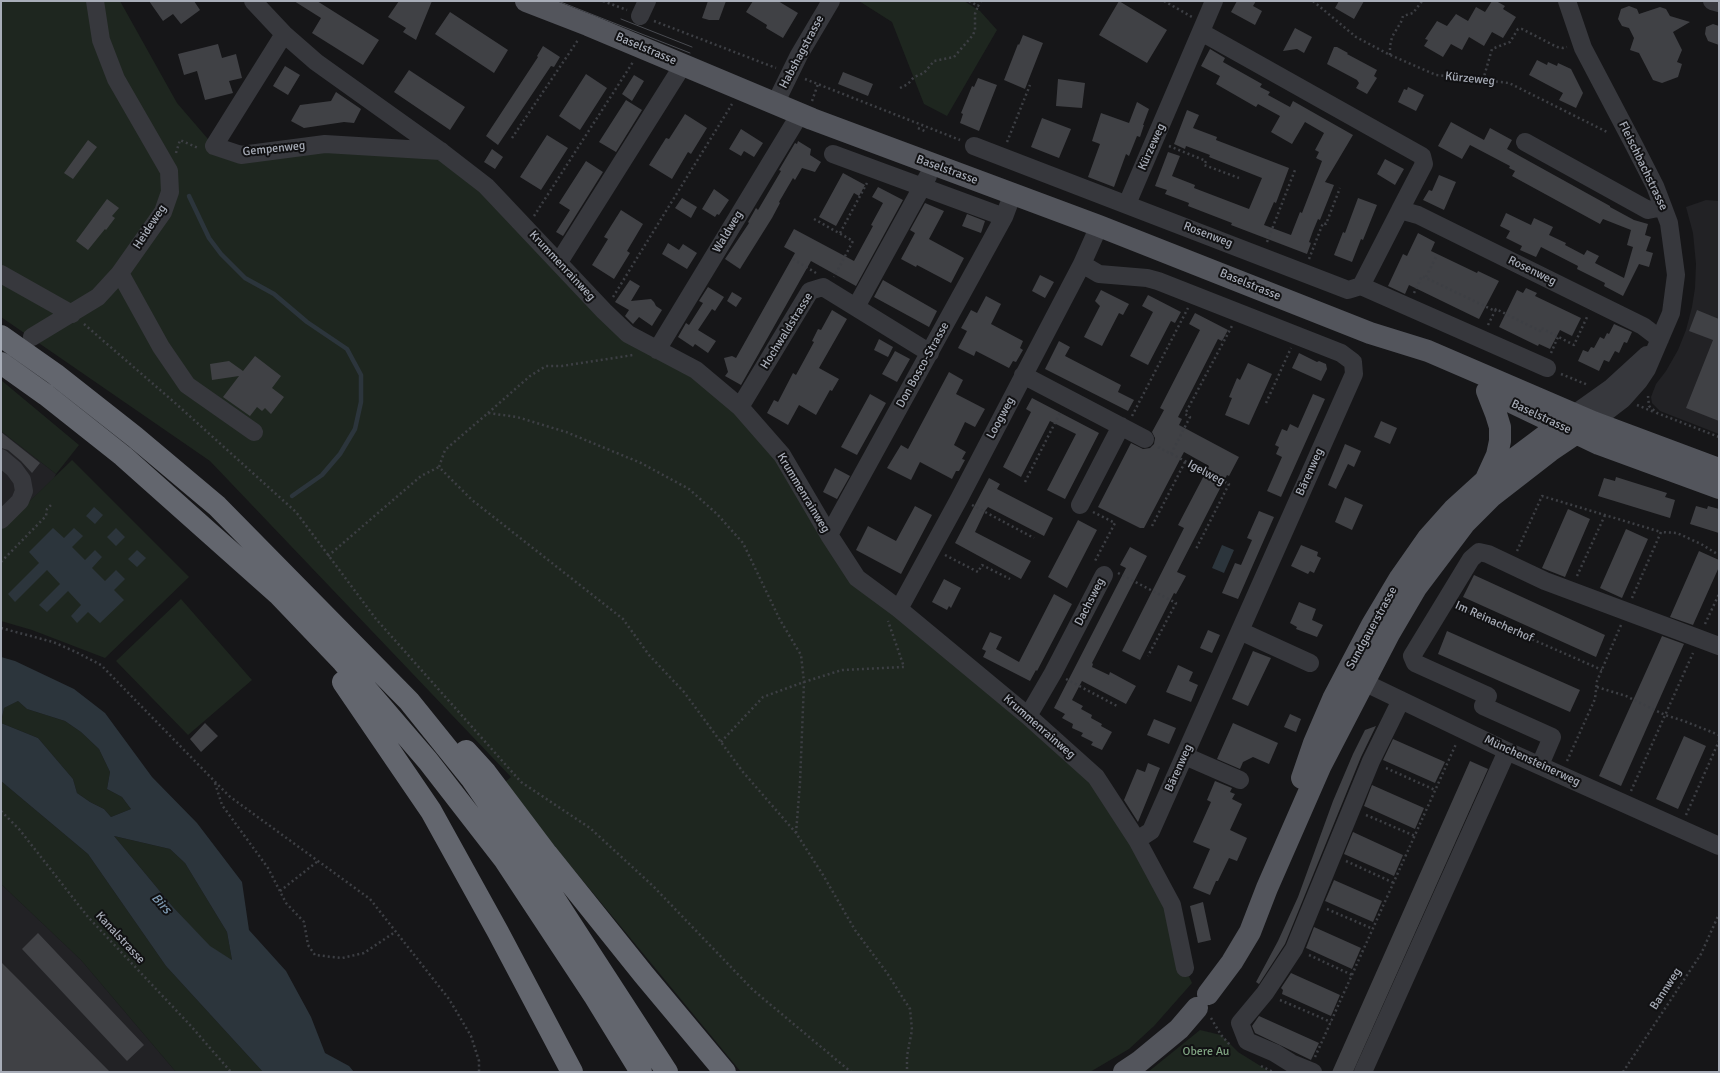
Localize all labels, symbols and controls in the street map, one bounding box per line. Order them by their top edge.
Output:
street label: Habshagstrasse [777,13,827,91]
street label: Baselstrasse [614,30,678,68]
street label: Kürzeweg [1444,69,1496,89]
street label: Fleischbachstrasse [1615,119,1671,213]
street label: Kürzeweg [1135,121,1169,173]
street label: Gempenweg [242,139,306,159]
street label: Baselstrasse [914,152,980,188]
street label: Heideweg [130,202,170,252]
street label: Waldweg [710,208,746,256]
street label: Rosenweg [1181,219,1235,251]
street label: Krummenrainweg [526,228,598,304]
street label: Rosenweg [1506,253,1558,289]
street label: Baselstrasse [1217,266,1283,304]
street label: Hochwaldstrasse [758,290,816,372]
street label: Don Bosco-Strasse [893,320,953,410]
street label: Loogweg [984,394,1018,442]
street label: Baselstrasse [1509,397,1573,437]
street label: Bärenweg [1293,446,1327,498]
street label: Krummenrainweg [773,450,833,536]
street label: Igelweg [1185,457,1227,489]
street label: Dachsweg [1072,576,1108,628]
street label: Sundgauerstrasse [1343,584,1401,672]
street label: Im Reinacherhof [1453,598,1535,646]
street label: Krummenrainweg [1000,692,1078,762]
street label: Münchensteinerweg [1482,732,1582,790]
street label: Bärenweg [1162,742,1196,794]
water label: Birs [148,891,174,917]
street label: Kanalstrasse [92,909,148,967]
street label: Bannweg [1647,965,1685,1013]
park label: Obere Au [1183,1045,1229,1059]

